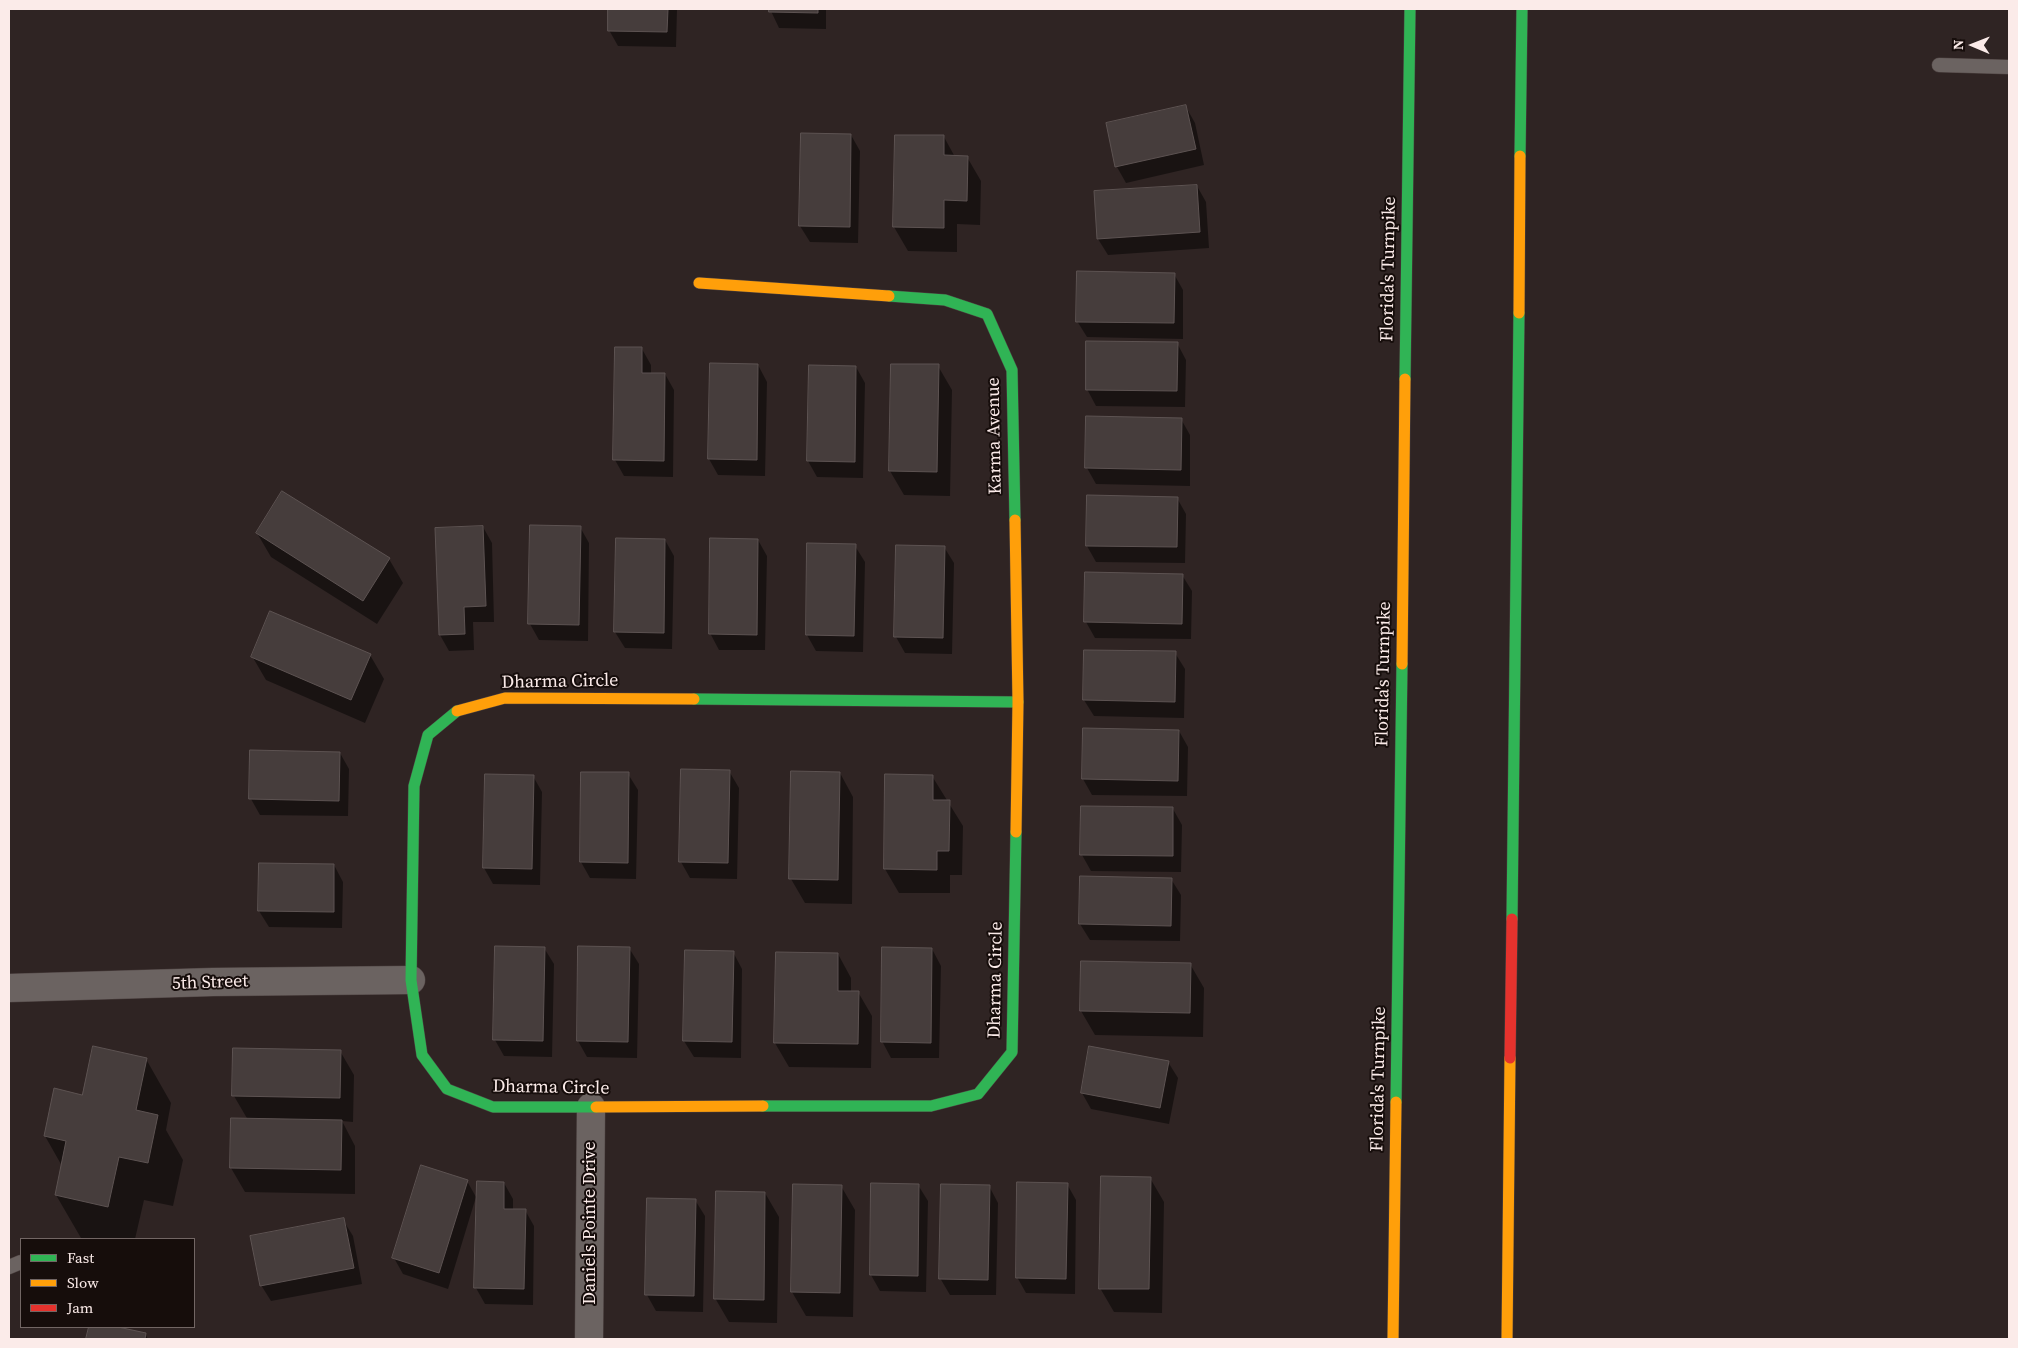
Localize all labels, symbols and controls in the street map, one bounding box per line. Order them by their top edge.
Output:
north arrow [1948,20,1998,70]
text: N [1948,39,1968,50]
street label: Florida's Turnpike [1377,196,1401,342]
street label: Karma Avenue [983,377,1007,495]
street label: Florida's Turnpike [1372,601,1396,747]
street label: Dharma Circle [501,670,619,694]
street label: Dharma Circle [984,921,1008,1039]
street label: 5th Street [171,971,249,995]
street label: Florida's Turnpike [1367,1006,1391,1152]
street label: Dharma Circle [492,1076,610,1100]
street label: Daniels Pointe Drive [579,1141,601,1305]
legend [20,1238,195,1328]
text: Fast [67,1247,94,1268]
text: Slow [67,1272,99,1293]
text: Jam [67,1297,93,1318]

